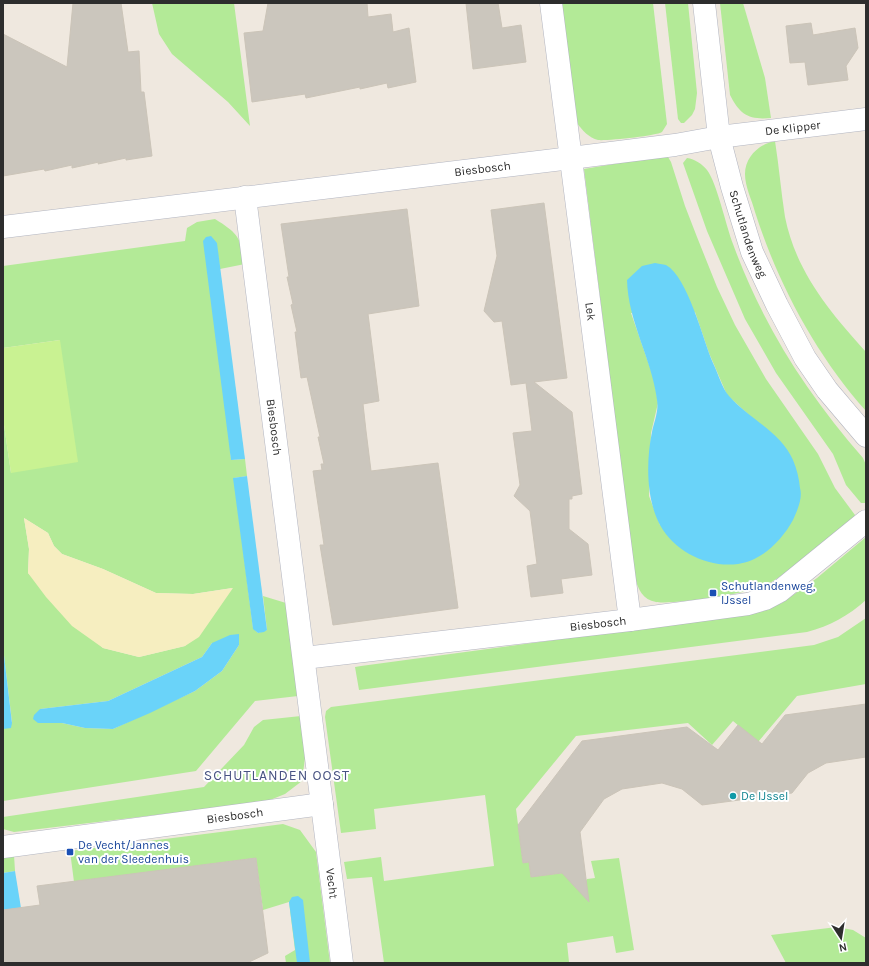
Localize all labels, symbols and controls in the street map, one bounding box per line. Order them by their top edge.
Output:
street label: De Klipper [764,118,822,138]
street label: Biesbosch [453,158,512,179]
street label: Schutlandenweg [726,188,770,280]
street label: Lek [582,301,599,322]
street label: Biesbosch [264,398,285,456]
place label: Schutlandenweg, IJssel [721,579,816,607]
marker: Schutlandenweg, IJssel [708,588,718,598]
street label: Biesbosch [569,613,627,634]
district label: SCHUTLANDEN OOST [204,767,350,784]
place label: De IJssel [741,789,788,803]
marker: De IJssel [728,791,738,801]
street label: Biesbosch [206,805,264,826]
place label: De Vecht/Jannes van der Sleedenhuis [78,838,189,866]
marker: De Vecht/Jannes van der Sleedenhuis [65,847,75,857]
street label: Vecht [323,868,341,900]
north arrow [821,918,861,958]
text: N [838,940,848,954]

